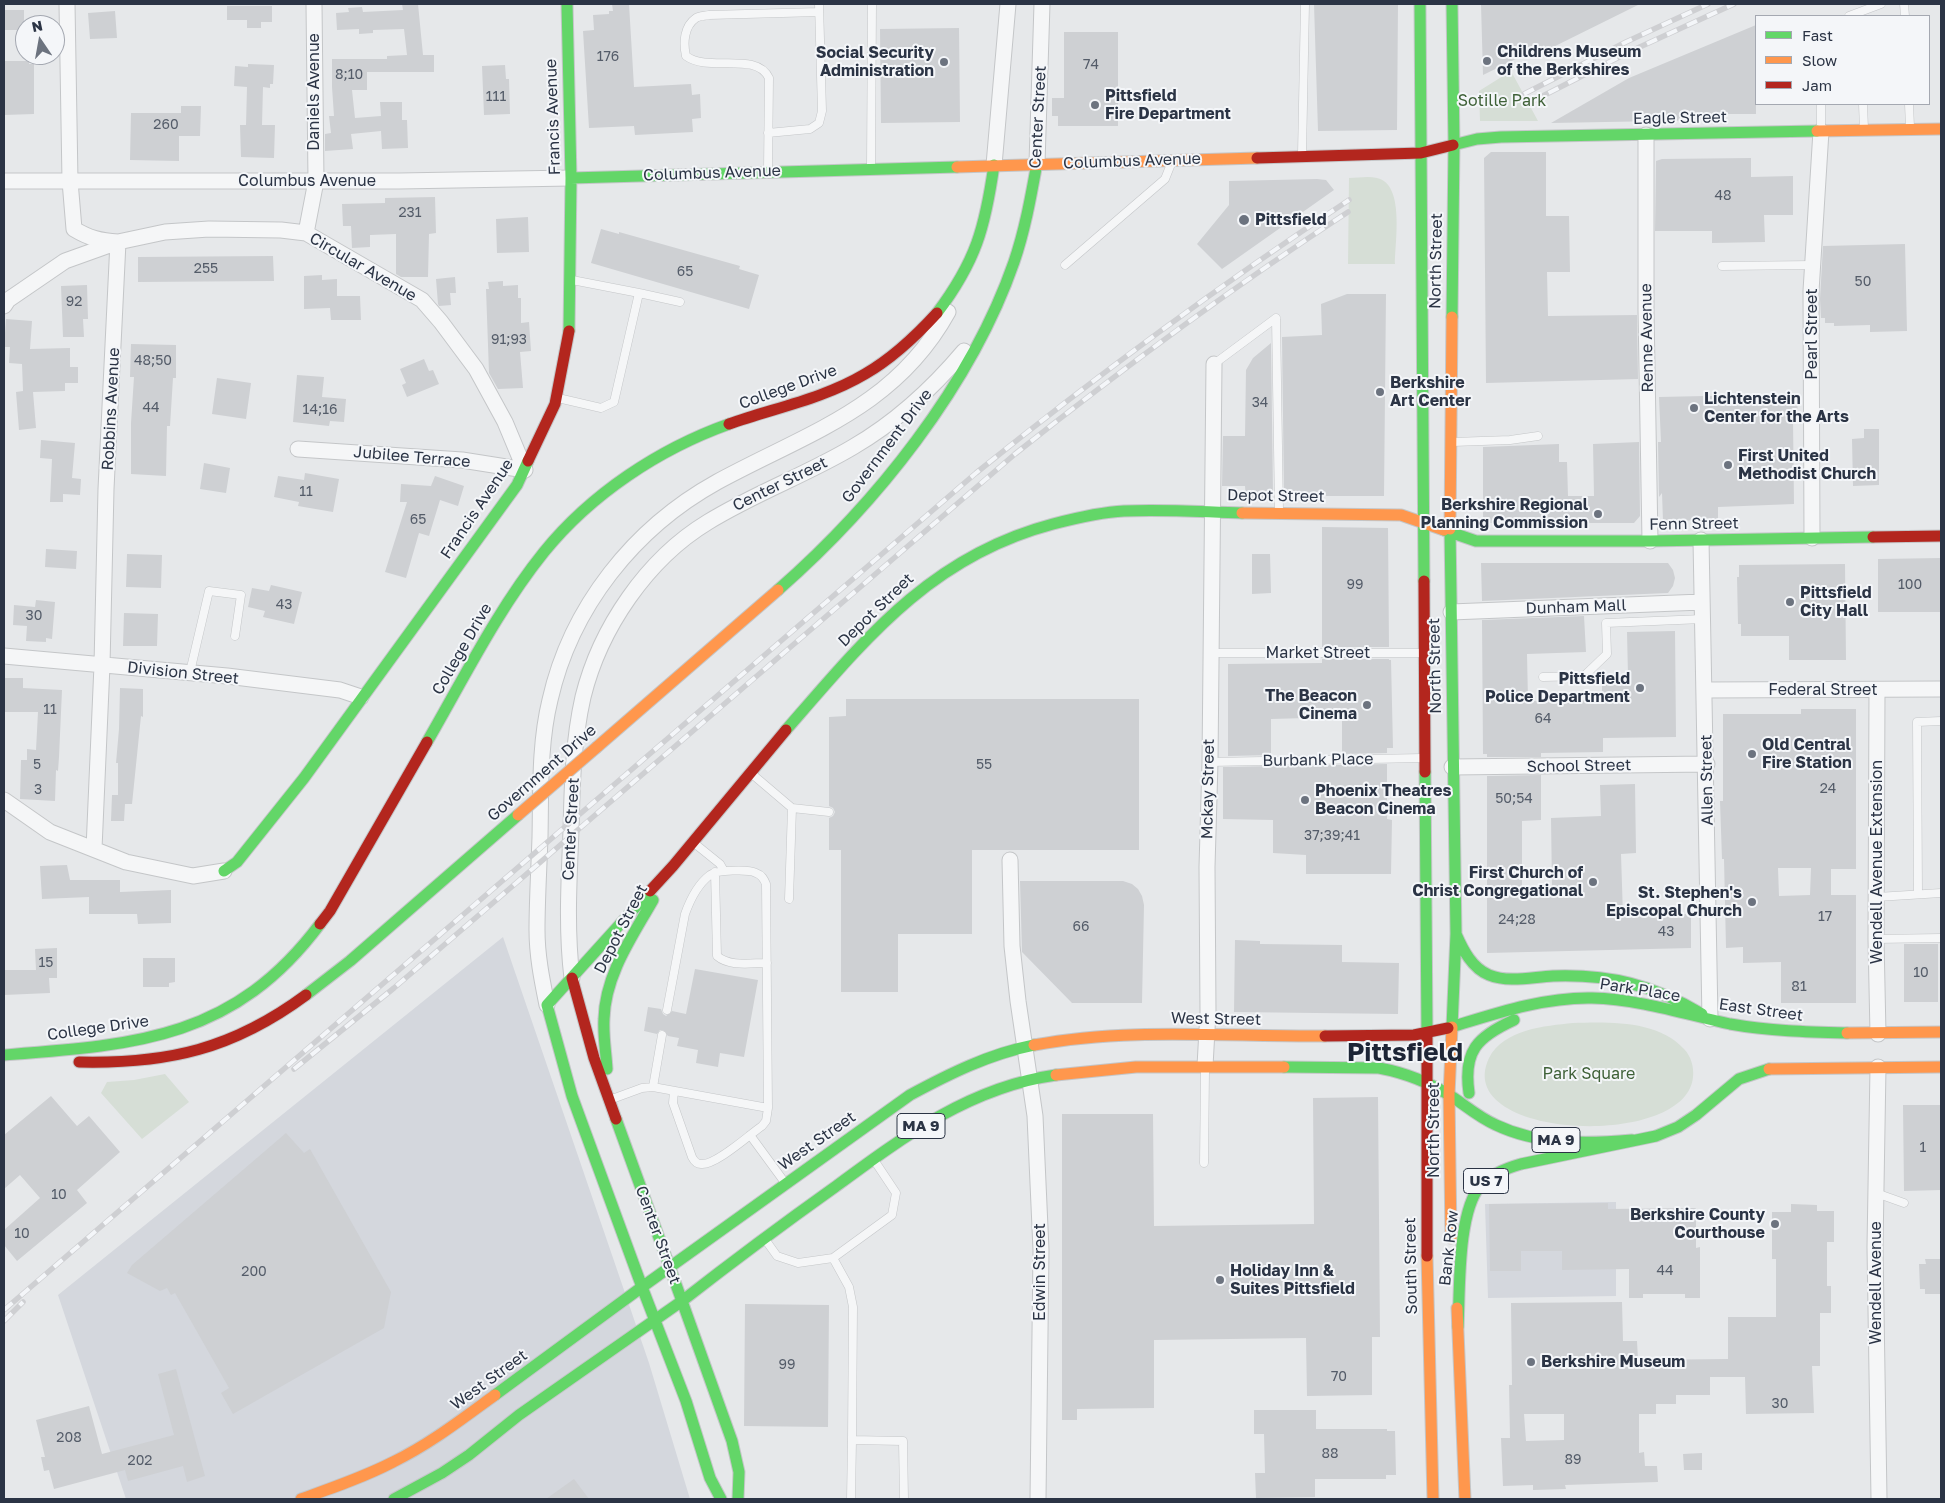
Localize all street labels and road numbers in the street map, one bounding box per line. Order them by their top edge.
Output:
street label: Daniels Avenue [304,33,324,151]
street label: Francis Avenue [541,58,565,176]
street label: Center Street [1026,65,1050,169]
street label: Eagle Street [1633,108,1727,128]
street label: Columbus Avenue [1063,149,1201,173]
street label: Columbus Avenue [643,161,781,185]
street label: Columbus Avenue [238,171,376,191]
street label: North Street [1426,213,1446,309]
street label: Circular Avenue [306,229,420,305]
street label: Renne Avenue [1636,283,1658,393]
street label: Pearl Street [1802,288,1822,380]
street label: Robbins Avenue [98,347,124,471]
street label: College Drive [737,360,839,414]
street label: Government Drive [838,385,936,507]
street label: Jubilee Terrace [353,442,471,472]
street label: Center Street [729,453,831,515]
street label: Francis Avenue [436,455,518,563]
street label: Depot Street [1227,486,1325,506]
street label: Fenn Street [1649,514,1739,534]
street label: Depot Street [834,569,918,651]
street label: Dunham Mall [1525,596,1627,618]
street label: College Drive [428,600,496,698]
street label: North Street [1425,618,1445,714]
street label: Market Street [1266,643,1370,663]
street label: Division Street [126,658,240,688]
street label: Federal Street [1768,680,1878,700]
street label: Government Drive [484,721,600,825]
street label: Allen Street [1697,734,1717,826]
street label: Mckay Street [1198,739,1218,839]
street label: Burbank Place [1262,749,1374,771]
street label: School Street [1527,755,1631,777]
street label: Wendell Avenue Extension [1867,760,1887,964]
street label: Center Street [559,777,583,881]
street label: Depot Street [590,881,652,977]
street label: Park Place [1598,974,1682,1006]
street label: East Street [1718,995,1804,1025]
street label: West Street [1171,1009,1261,1029]
street label: College Drive [46,1011,150,1045]
street label: North Street [1424,1082,1444,1178]
street label: West Street [775,1107,859,1175]
road number: MA 9 [897,1114,945,1138]
road number: MA 9 [1532,1128,1580,1152]
road number: US 7 [1464,1168,1508,1194]
street label: Center Street [631,1183,685,1287]
street label: Bank Row [1435,1209,1463,1287]
street label: South Street [1401,1217,1421,1315]
street label: Wendell Avenue [1866,1221,1886,1345]
street label: Edwin Street [1030,1223,1050,1321]
street label: West Street [447,1346,531,1414]

